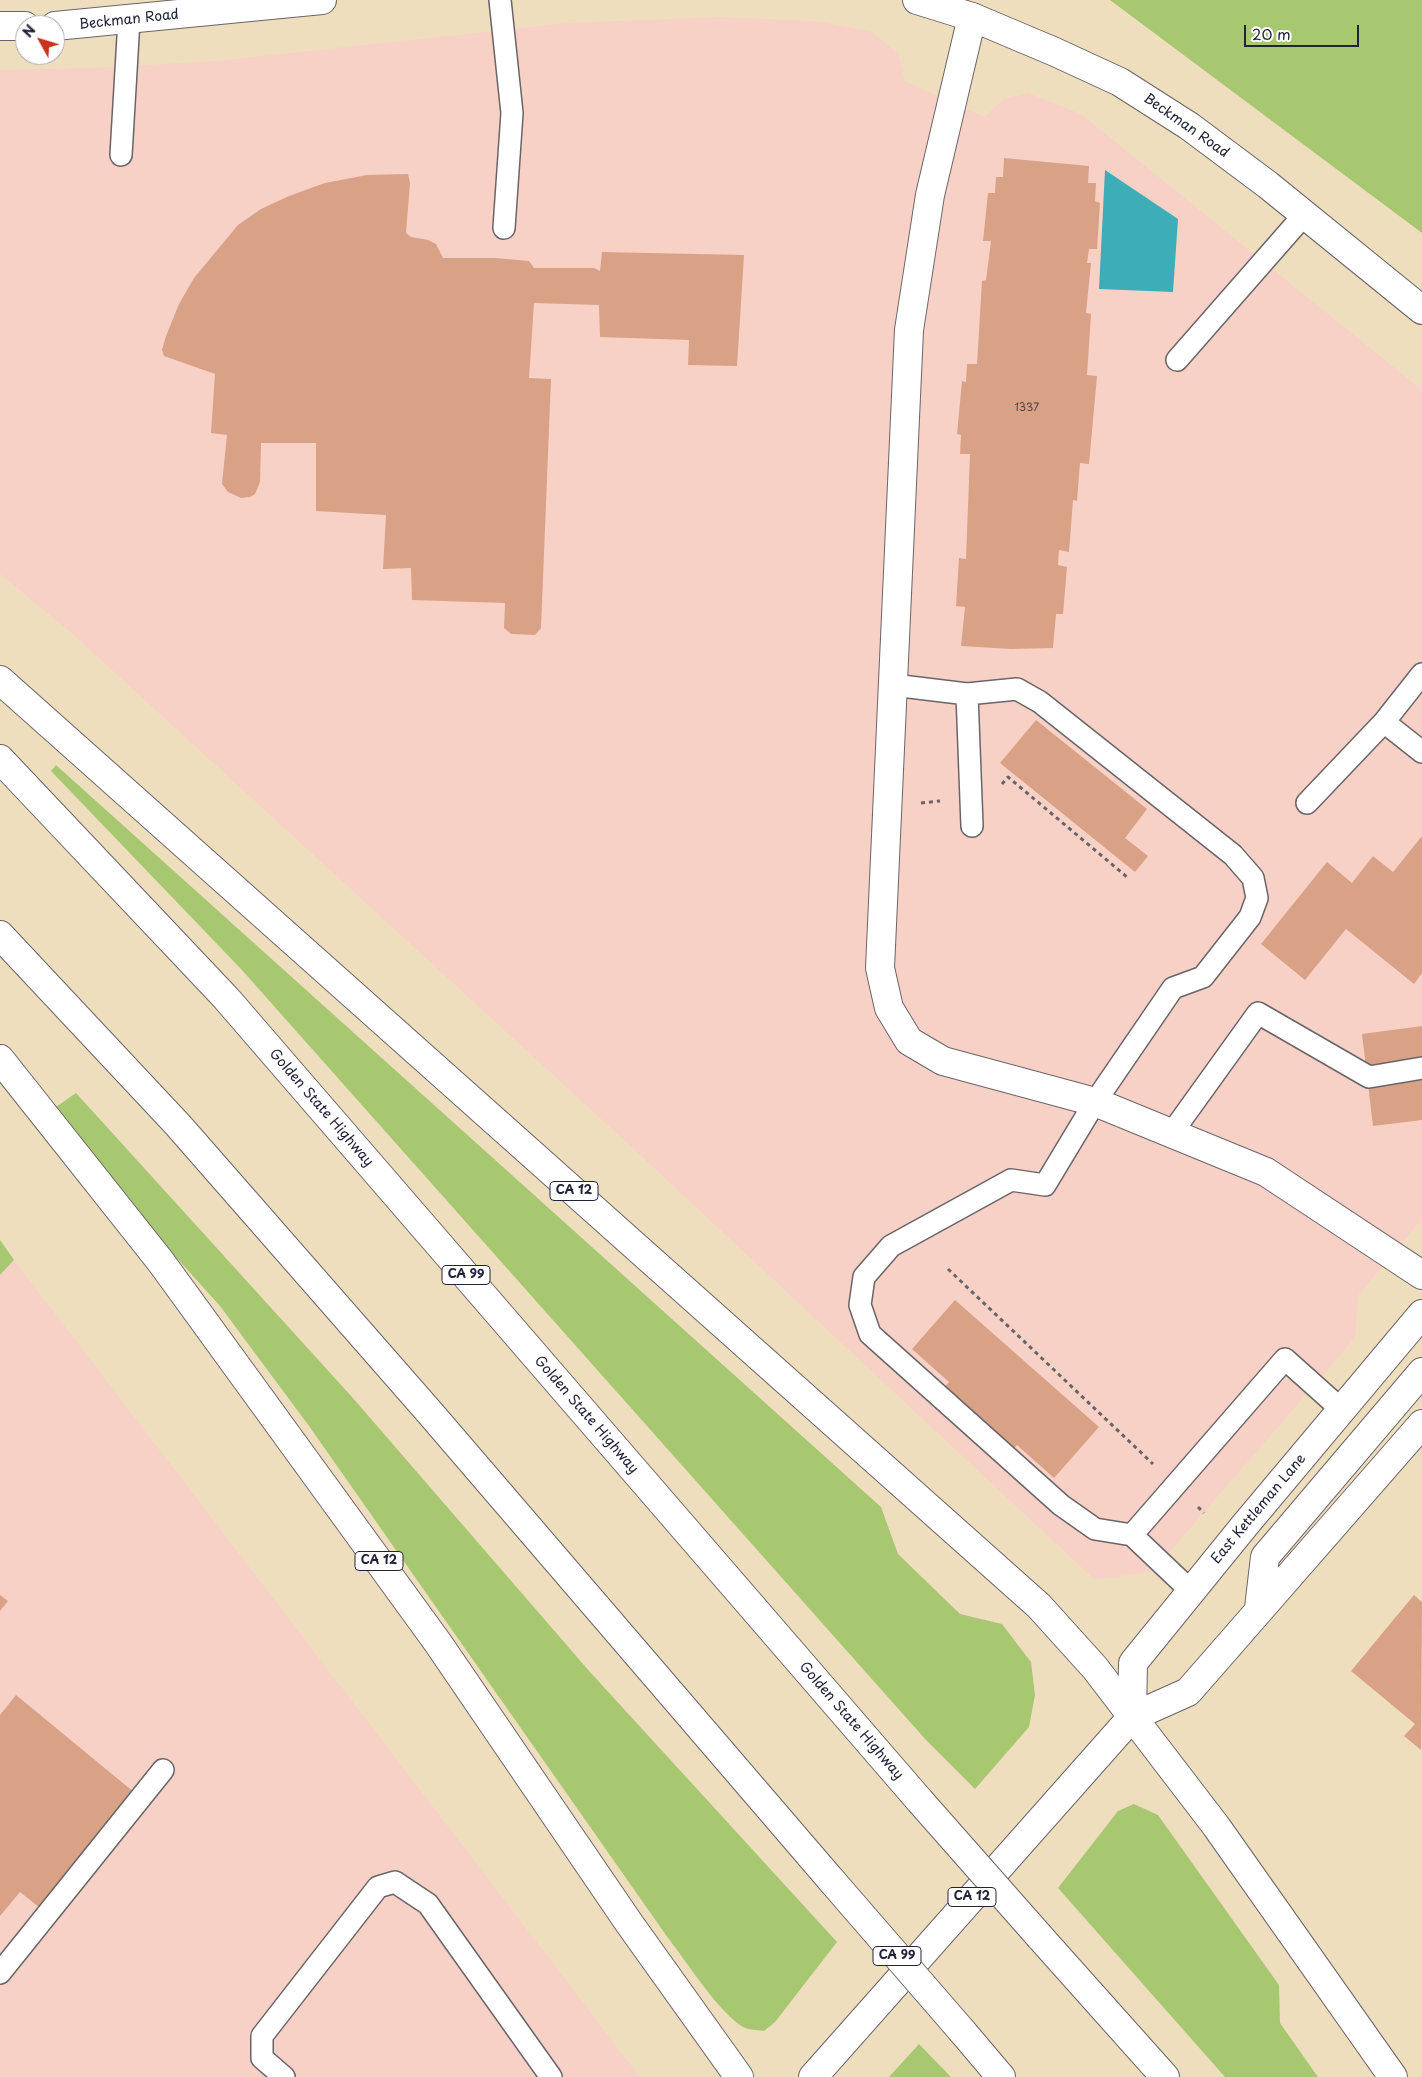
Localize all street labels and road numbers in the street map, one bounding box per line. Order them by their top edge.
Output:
street label: Beckman Road [78,6,180,34]
street label: Beckman Road [1140,90,1232,162]
street label: Golden State Highway [265,1046,377,1170]
road number: CA 12 [550,1182,598,1200]
road number: CA 99 [442,1266,490,1284]
street label: Golden State Highway [530,1353,642,1477]
street label: East Kettleman Lane [1208,1451,1310,1567]
road number: CA 12 [355,1552,403,1570]
street label: Golden State Highway [795,1659,907,1783]
road number: CA 12 [948,1888,996,1906]
road number: CA 99 [873,1946,921,1965]

